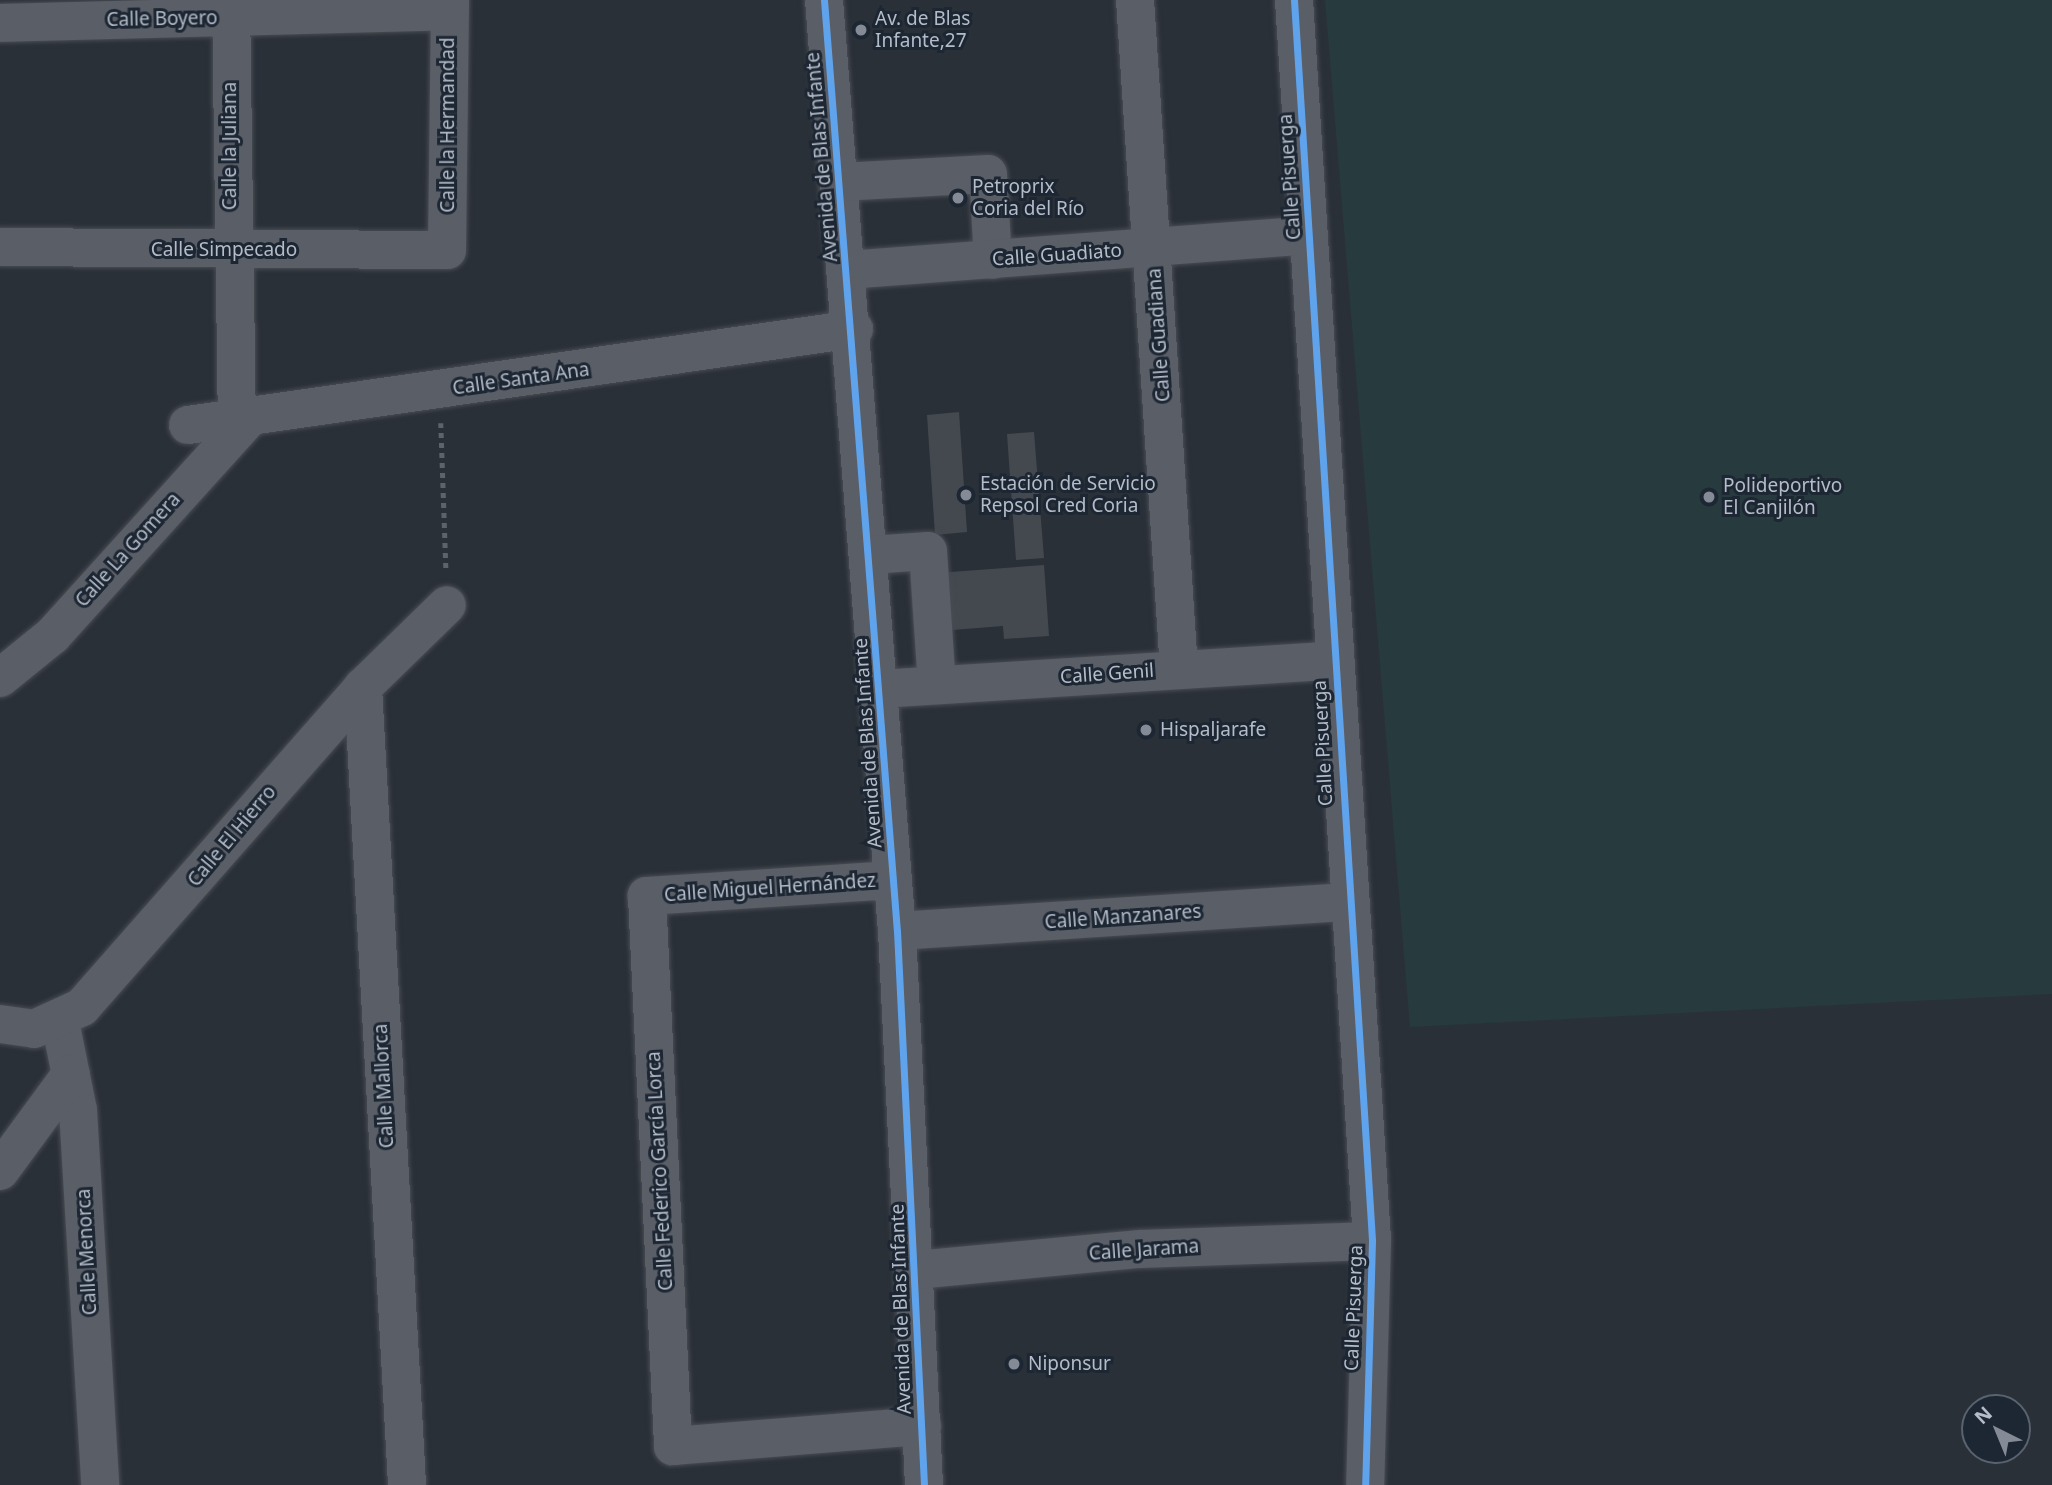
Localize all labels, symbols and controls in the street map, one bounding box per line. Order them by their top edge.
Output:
street label: Calle Boyero [106,7,218,31]
place label: Av. de Blas Infante,27 [875,8,970,52]
marker: Av. de Blas Infante,27 [853,22,869,38]
street label: Calle la Hermandad [437,37,459,213]
street label: Avenida de Blas Infante [801,51,843,263]
street label: Calle la Juliana [219,82,241,210]
street label: Calle Pisuerga [1274,113,1306,241]
place label: Petroprix Coria del Río [972,176,1084,220]
marker: Petroprix Coria del Río [950,190,966,206]
street label: Calle Simpecado [151,239,297,261]
street label: Calle Guadiato [991,239,1123,271]
street label: Calle Guadiana [1143,267,1175,403]
street label: Calle Santa Ana [451,358,591,400]
place label: Estación de Servicio Repsol Cred Coria [980,473,1156,517]
place label: Polideportivo El Canjilón [1723,475,1842,519]
marker: Estación de Servicio Repsol Cred Coria [958,487,974,503]
street label: Calle La Gomera [71,488,185,612]
marker: Polideportivo El Canjilón [1701,489,1717,505]
street label: Avenida de Blas Infante [849,637,887,849]
street label: Calle Genil [1059,659,1155,689]
street label: Calle Pisuerga [1308,679,1338,807]
place label: Hispaljarafe [1160,719,1266,741]
marker: Hispaljarafe [1138,722,1154,738]
street label: Calle El Hierro [183,781,281,891]
street label: Calle Miguel Hernández [663,869,877,907]
street label: Calle Manzanares [1044,900,1202,934]
street label: Calle Mallorca [369,1023,399,1149]
street label: Calle Federico García Lorca [642,1051,678,1291]
street label: Calle Menorca [72,1188,102,1316]
street label: Avenida de Blas Infante [886,1203,916,1415]
street label: Calle Jarama [1088,1235,1200,1265]
street label: Calle Pisuerga [1340,1245,1368,1371]
place label: Niponsur [1028,1353,1111,1375]
marker: Niponsur [1006,1356,1022,1372]
north arrow [1961,1394,2031,1464]
text: N [1969,1400,1998,1430]

